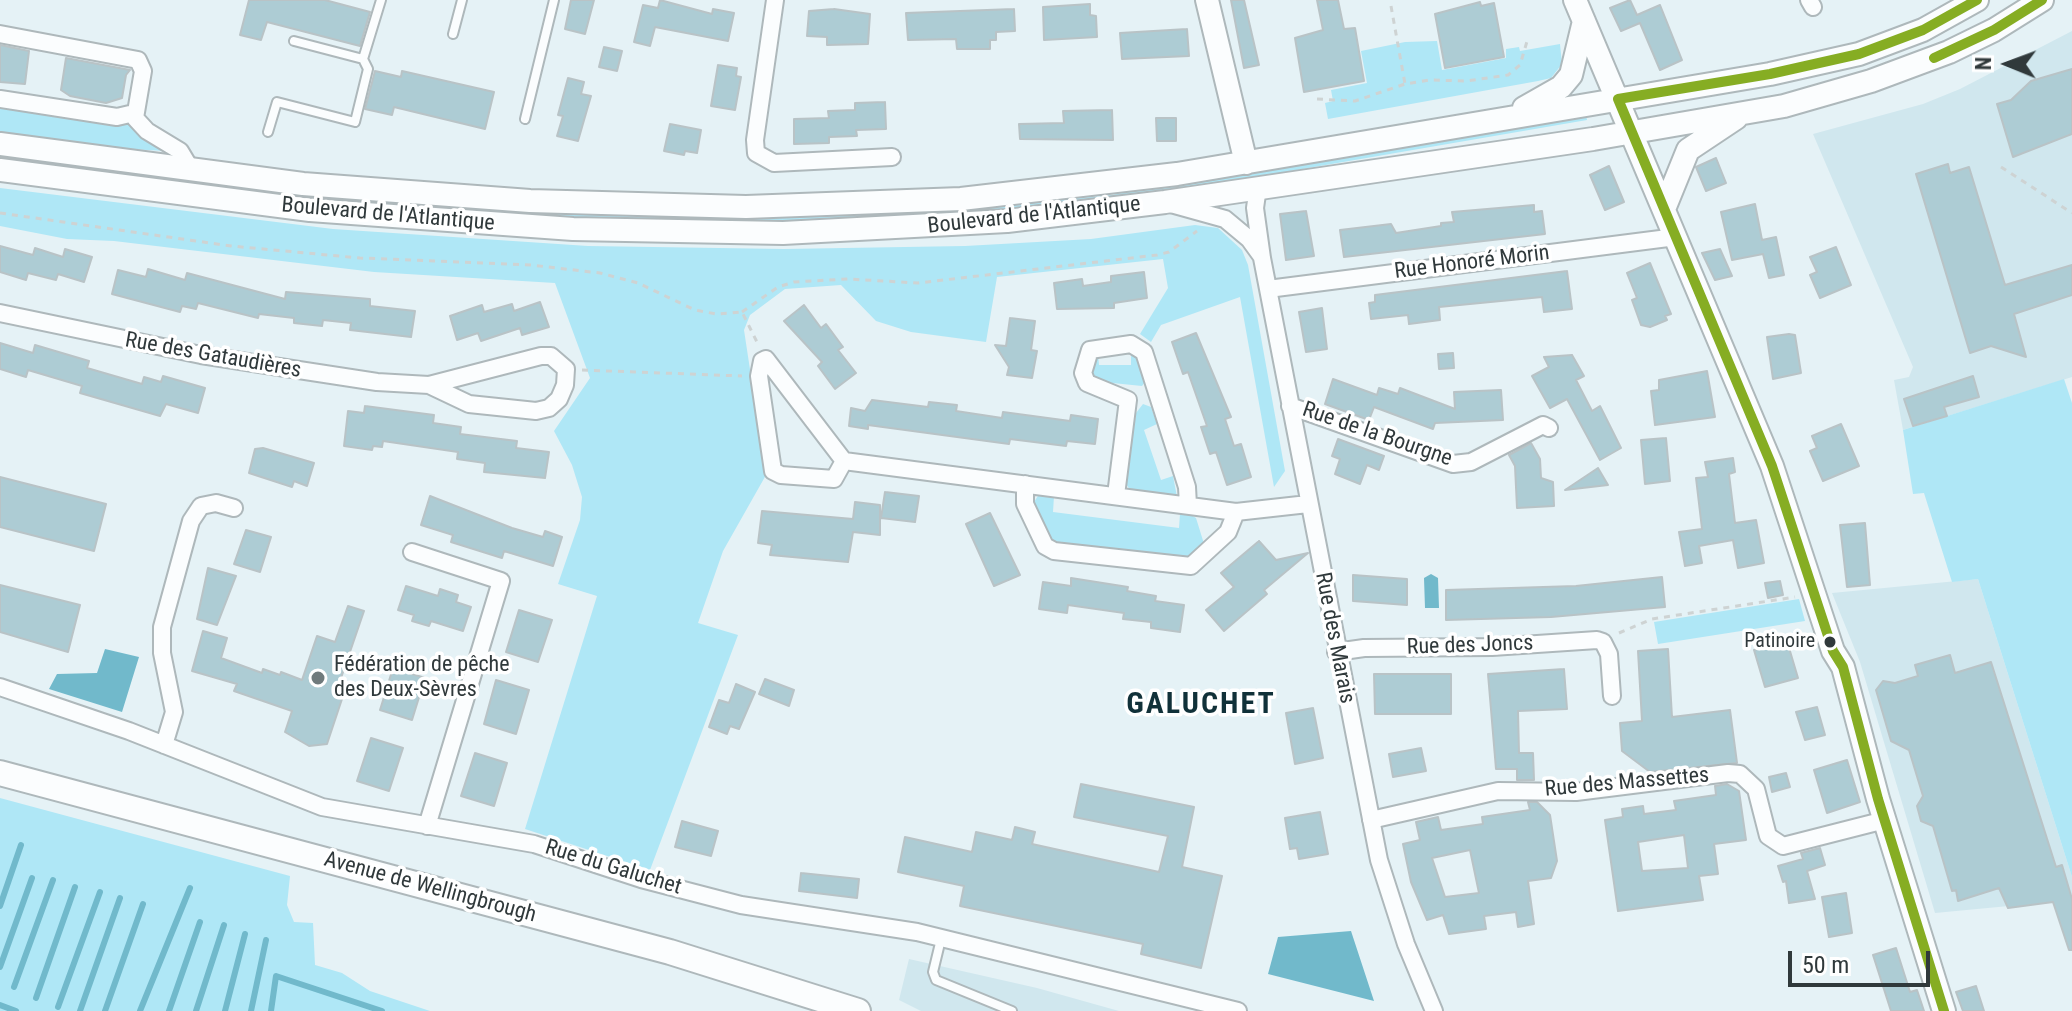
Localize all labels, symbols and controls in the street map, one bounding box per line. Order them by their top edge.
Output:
north arrow [1968,24,2048,104]
text: N [1971,57,1996,71]
street label: Boulevard de l'Atlantique [926,192,1142,240]
street label: Boulevard de l'Atlantique [280,193,496,237]
street label: Rue Honoré Morin [1393,240,1551,286]
street label: Rue des Gataudières [123,328,303,384]
street label: Rue de la Bourgne [1299,397,1455,473]
street label: Rue des Marais [1308,570,1360,706]
place label: Patinoire [1744,630,1815,654]
street label: Rue des Joncs [1406,631,1534,661]
marker: Patinoire [1822,634,1838,650]
place label: Fédération de pêche des Deux-Sèvres [334,652,510,704]
marker: Fédération de pêche des Deux-Sèvres [309,669,327,687]
district label: GALUCHET [1126,687,1276,723]
street label: Rue des Massettes [1544,763,1710,803]
street label: Rue du Galuchet [542,835,684,901]
street label: Avenue de Wellingbrough [321,847,539,929]
scale bar [1792,935,1934,985]
text: 50 m [1802,951,1849,979]

